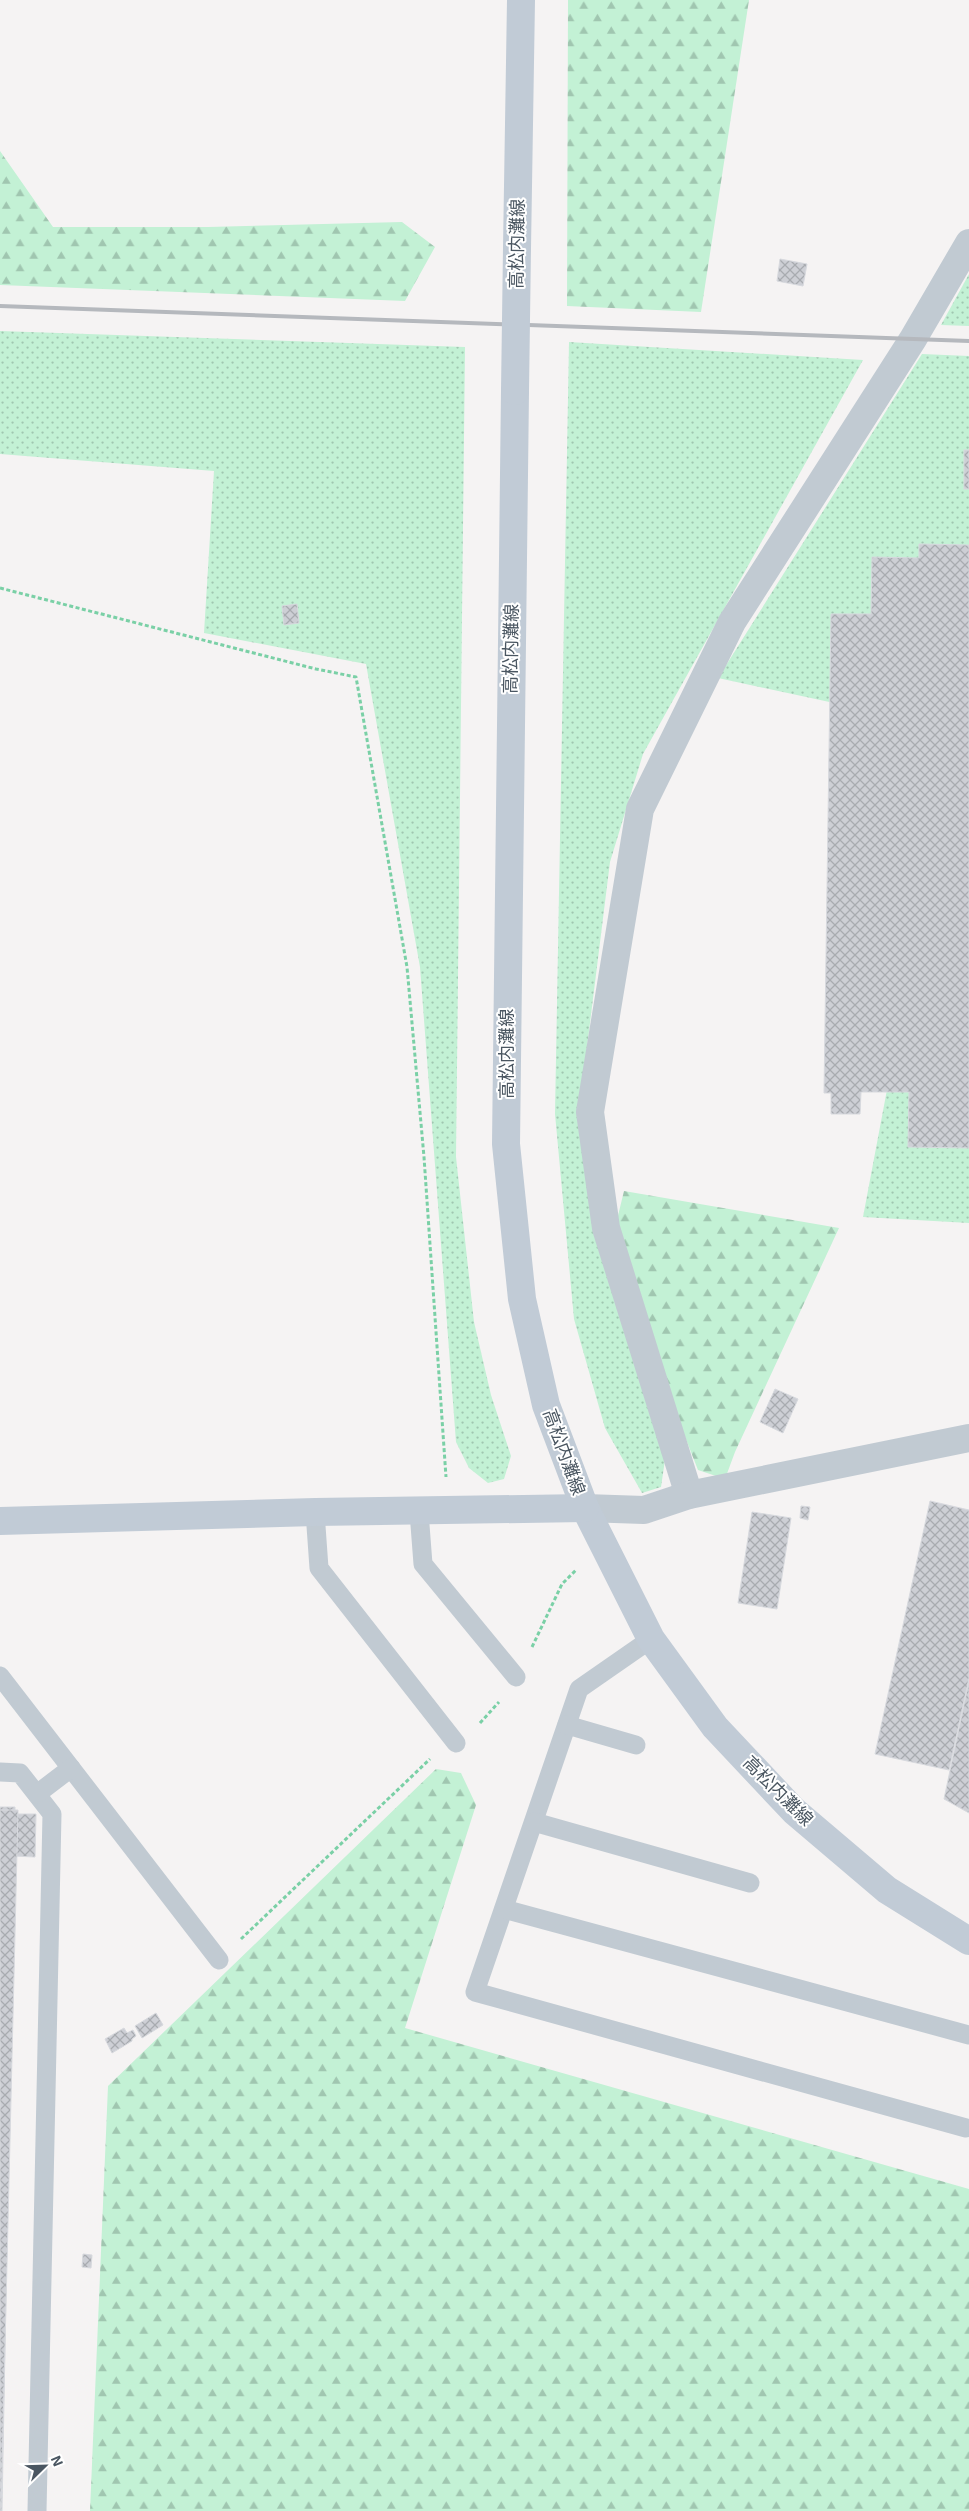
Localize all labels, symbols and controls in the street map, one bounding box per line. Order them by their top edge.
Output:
street label: 高松内灘線 [504,199,528,289]
street label: 高松内灘線 [498,604,522,694]
street label: 高松内灘線 [495,1009,517,1099]
street label: 高松内灘線 [539,1406,591,1498]
street label: 高松内灘線 [739,1751,818,1830]
north arrow [20,2441,70,2491]
text: N [48,2453,67,2469]

